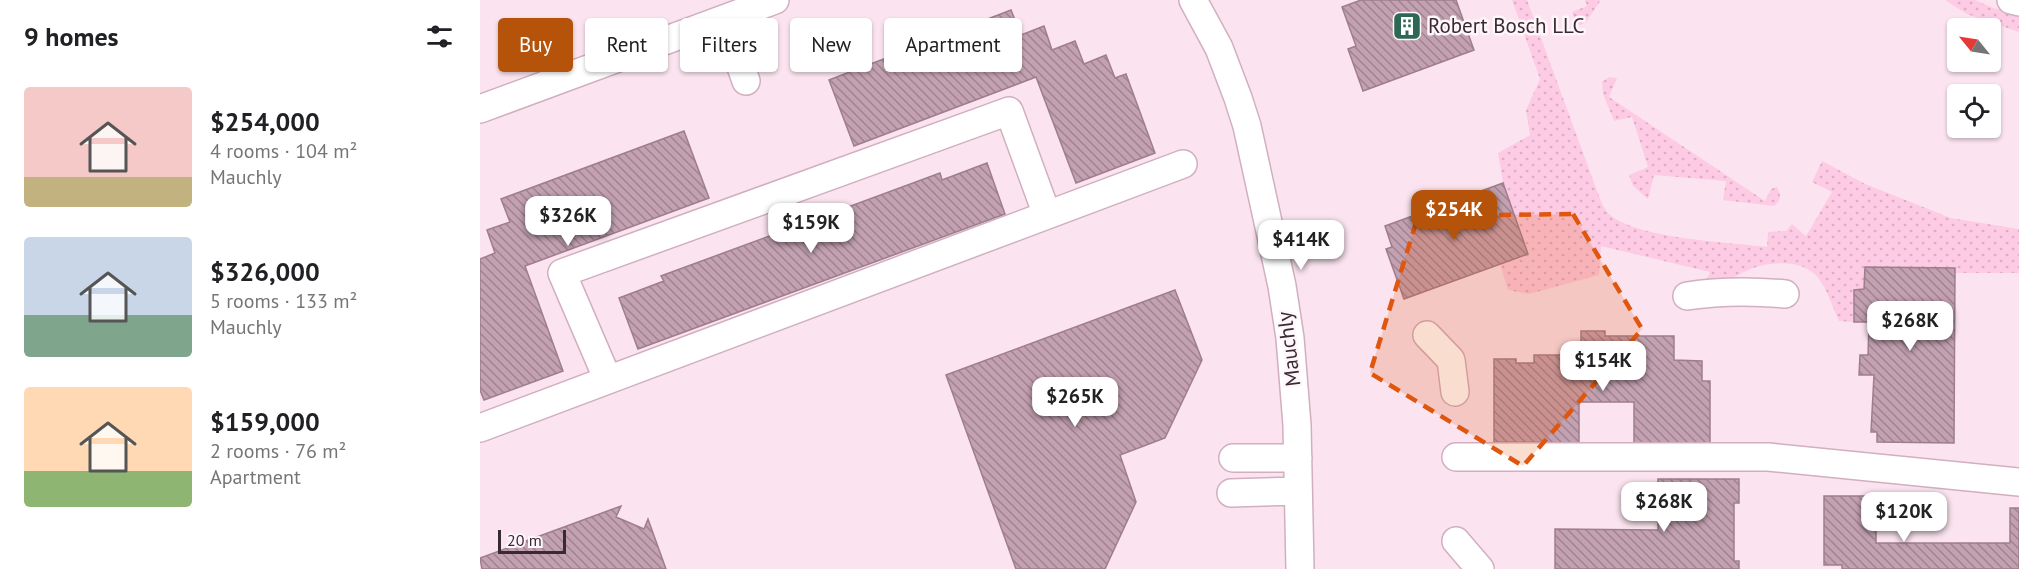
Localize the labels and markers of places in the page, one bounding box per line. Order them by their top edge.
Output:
building icon: Robert Bosch LLC [1391,10,1423,42]
place label: Robert Bosch LLC [1428,12,1585,39]
pin: $254K [1412,190,1496,241]
pin: $326K [526,196,610,247]
pin: $159K [769,203,853,254]
pin: $414K [1259,220,1343,271]
pin: $268K [1868,301,1952,352]
pin: $154K [1561,341,1645,392]
pin: $265K [1033,377,1117,428]
pin: $268K [1622,482,1706,533]
pin: $120K [1862,492,1946,543]

